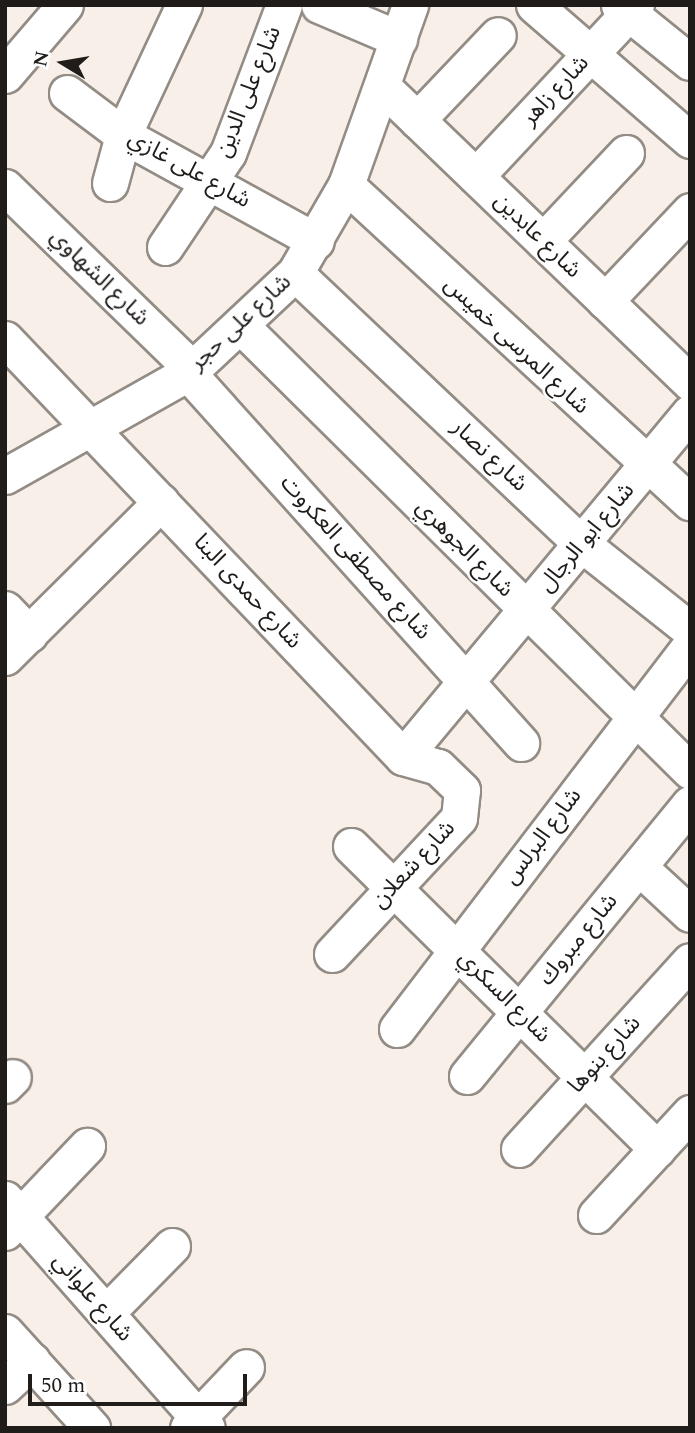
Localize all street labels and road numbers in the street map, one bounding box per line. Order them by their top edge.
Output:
street label: شارع على الدين [210,22,288,162]
street label: شارع زاهر [517,50,595,132]
street label: شارع على غازي [123,125,255,215]
street label: شارع عابدين [488,188,586,284]
street label: شارع الشهاوي [43,224,155,332]
street label: شارع على حجر [184,269,298,377]
street label: شارع المرسى خميس [437,271,595,421]
street label: شارع نصار [445,414,533,498]
street label: شارع مصطفى العكروت [274,470,436,646]
street label: شارع ابو الرجال [533,478,641,598]
street label: شارع الجوهري [409,494,519,604]
street label: شارع حمدى البنا [187,529,307,655]
street label: شارع البرلس [498,783,588,891]
street label: شارع شعلان [366,815,462,915]
street label: شارع مبروك [534,888,624,992]
street label: شارع السكري [452,945,556,1049]
street label: شارع بنوها [563,1010,647,1100]
street label: شارع علواني [46,1248,138,1348]

